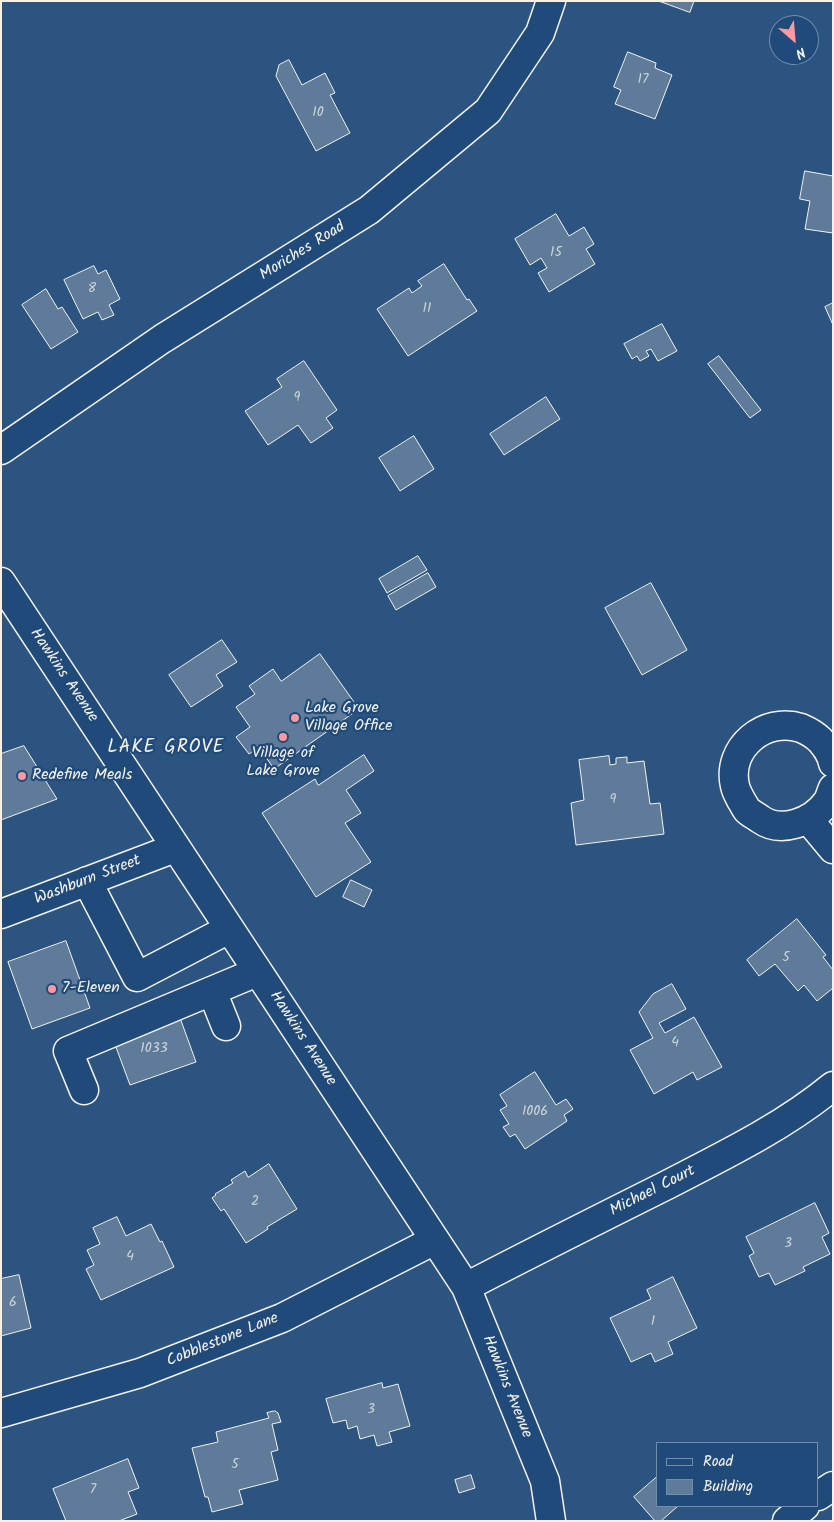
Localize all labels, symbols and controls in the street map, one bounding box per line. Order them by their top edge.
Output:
north arrow [769,15,819,65]
text: N [791,41,809,64]
house number: 17 [638,73,648,89]
house number: 10 [312,106,324,122]
street label: Moriches Road [257,218,349,286]
house number: 15 [550,246,562,262]
house number: 8 [88,282,96,298]
house number: 11 [423,302,431,318]
house number: 9 [294,391,300,407]
street label: Hawkins Avenue [25,625,101,727]
place label: Lake Grove Village Office [305,699,392,737]
marker: Lake Grove Village Office [289,712,301,724]
marker: Village of Lake Grove [277,731,289,743]
district label: LAKE GROVE [106,738,226,760]
place label: Village of Lake Grove [246,744,320,782]
place label: Redefine Meals [32,766,132,786]
marker: Redefine Meals [16,770,28,782]
house number: 9 [610,793,616,809]
street label: Washburn Street [32,852,144,910]
house number: 5 [782,951,790,967]
place label: 7-Eleven [62,979,120,999]
marker: 7-Eleven [46,983,58,995]
street label: Hawkins Avenue [264,988,340,1090]
house number: 4 [671,1036,679,1052]
house number: 1033 [140,1042,168,1058]
house number: 1006 [522,1105,548,1121]
street label: Michael Court [607,1162,699,1222]
house number: 2 [251,1195,259,1211]
house number: 3 [784,1237,792,1253]
house number: 4 [126,1250,134,1266]
house number: 6 [9,1296,17,1312]
street label: Cobblestone Lane [164,1310,282,1372]
house number: 1 [651,1315,655,1331]
street label: Hawkins Avenue [477,1333,535,1441]
house number: 3 [367,1403,375,1419]
legend [656,1442,819,1507]
text: Road [703,1450,733,1474]
house number: 5 [231,1458,239,1474]
text: Building [703,1475,753,1499]
house number: 7 [90,1483,96,1499]

